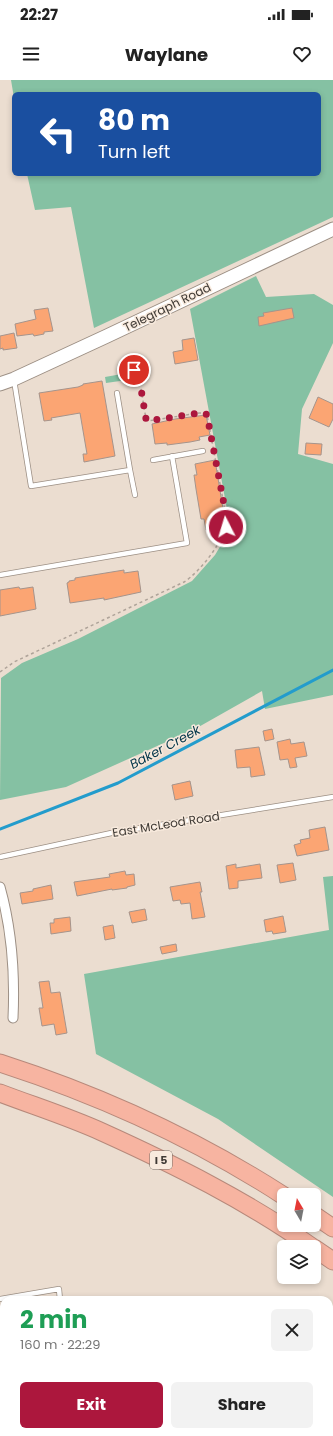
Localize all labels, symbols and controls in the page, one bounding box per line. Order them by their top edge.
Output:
text: 22:27 [20,4,58,25]
text: Waylane [125,42,208,67]
icon: menu [20,43,42,65]
icon: heart [291,43,313,65]
text: 80 m [98,101,170,140]
icon: left [32,108,84,160]
text: Turn left [98,139,170,164]
street label: Telegraph Road [120,278,214,336]
pin [117,353,151,387]
icon: arrive [123,359,145,381]
position arrow [205,506,247,548]
water label: Baker Creek [126,720,205,774]
street label: East McLeod Road [111,807,221,841]
road number: I 5 [150,1151,172,1169]
north arrow [277,1188,321,1232]
map controls [277,1188,321,1284]
button: layers [277,1240,321,1284]
text: 2 min [20,1303,87,1336]
button: close [271,1309,313,1351]
text: 160 m · 22:29 [20,1335,101,1354]
button: Exit [20,1382,163,1428]
button: Share [171,1382,313,1428]

